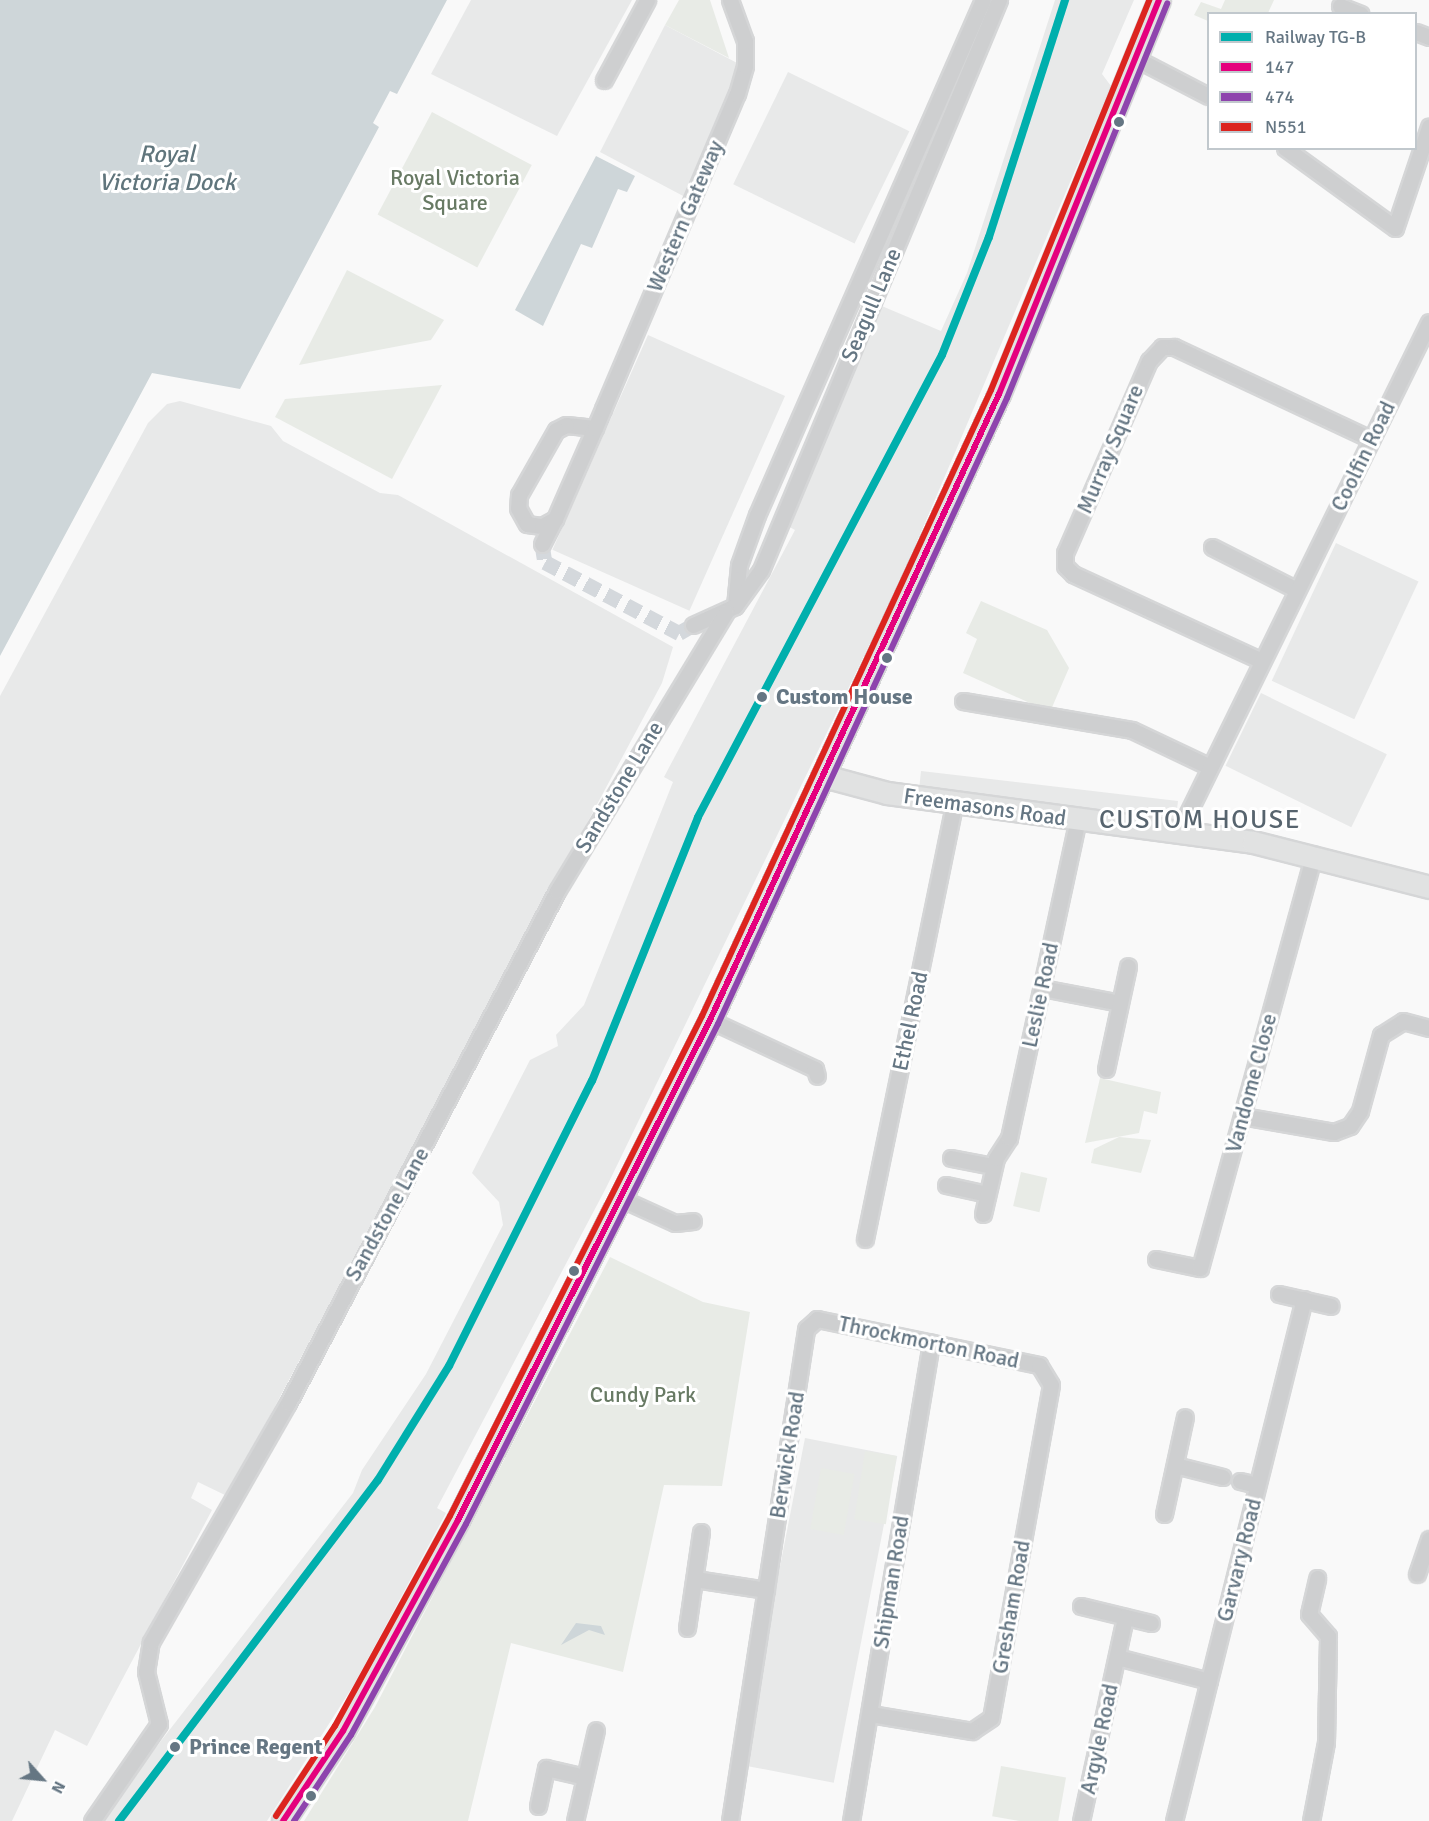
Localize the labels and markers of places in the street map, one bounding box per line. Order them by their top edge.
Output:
unlabelled marker [1113,116,1125,128]
unlabelled marker [881,652,893,664]
place label: Custom House [776,684,913,710]
marker: Custom House [753,688,771,706]
unlabelled marker [568,1265,580,1277]
place label: Prince Regent [189,1734,323,1760]
marker: Prince Regent [166,1738,184,1756]
unlabelled marker [305,1790,317,1802]

